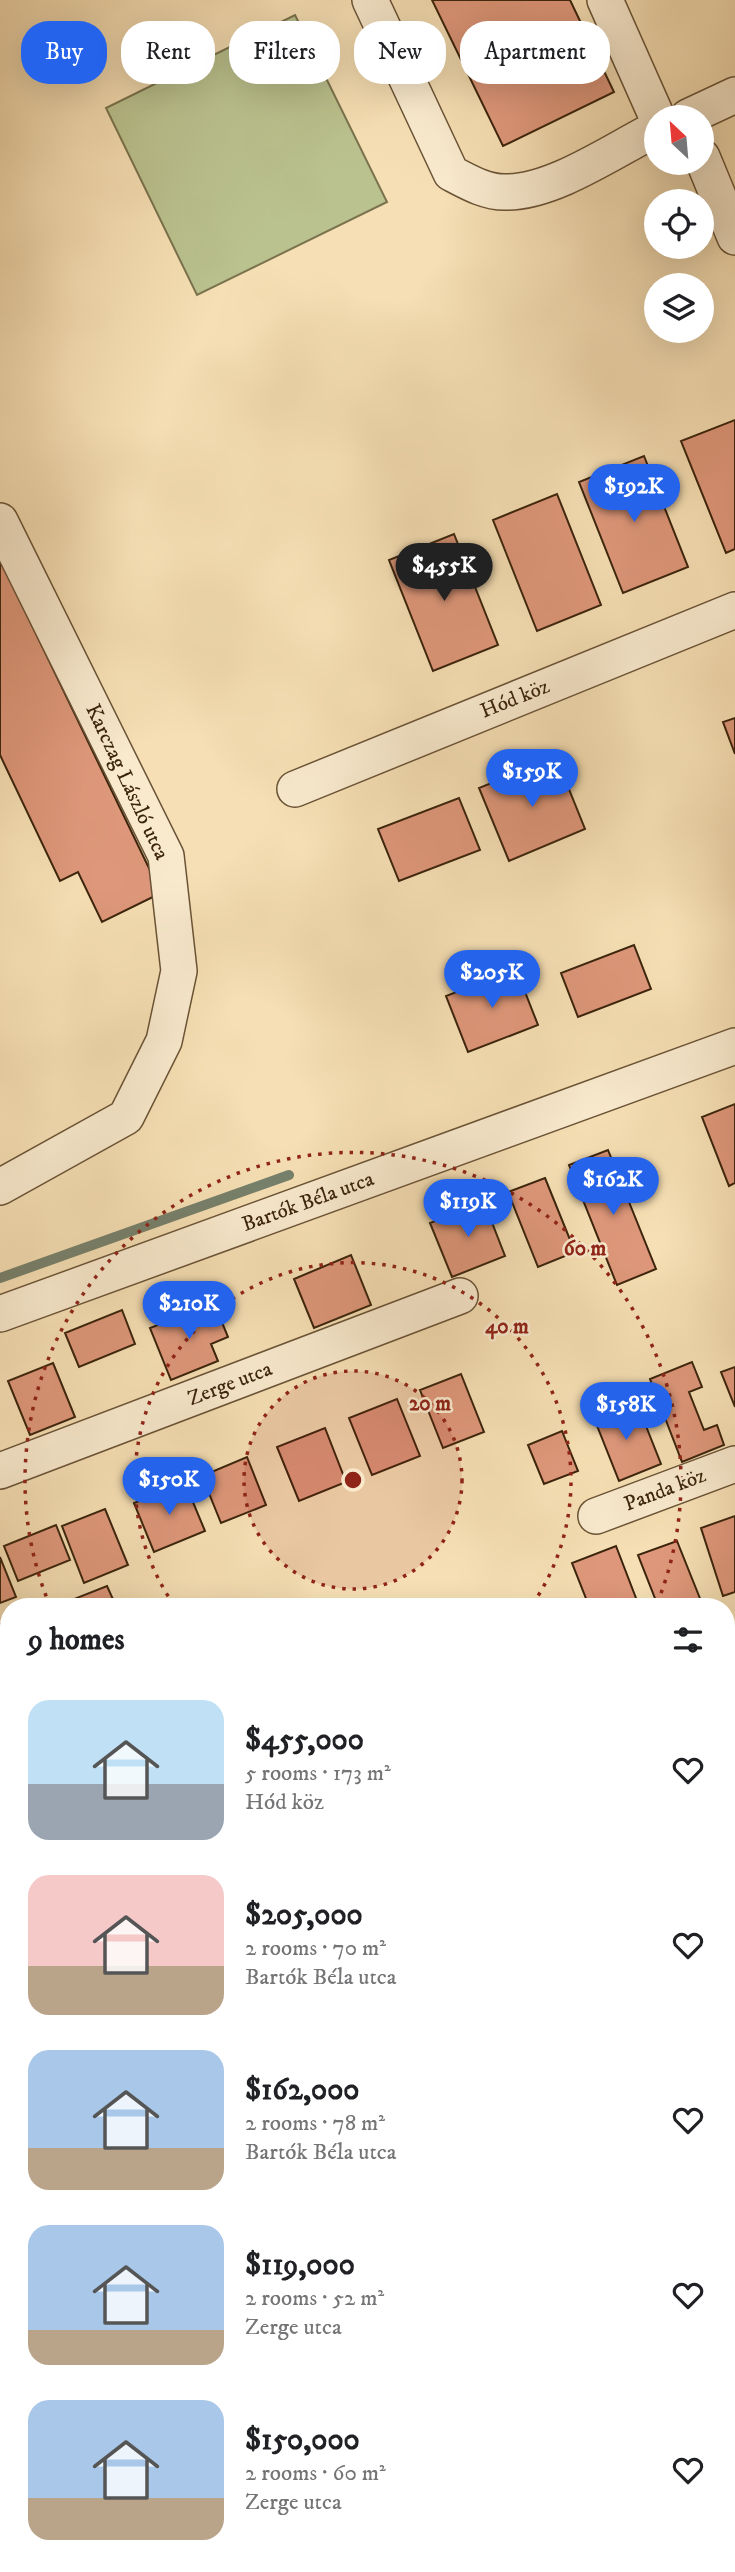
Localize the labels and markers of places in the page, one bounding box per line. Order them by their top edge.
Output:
pin: $192K [585,464,683,524]
pin: $455K [395,544,493,603]
pin: $159K [483,750,581,809]
pin: $205K [443,950,541,1010]
pin: $162K [564,1158,662,1217]
pin: $119K [419,1180,517,1239]
pin: $210K [140,1282,238,1341]
pin: $158K [577,1382,675,1442]
pin: $150K [120,1458,218,1517]
centre of rings [341,1468,365,1492]

